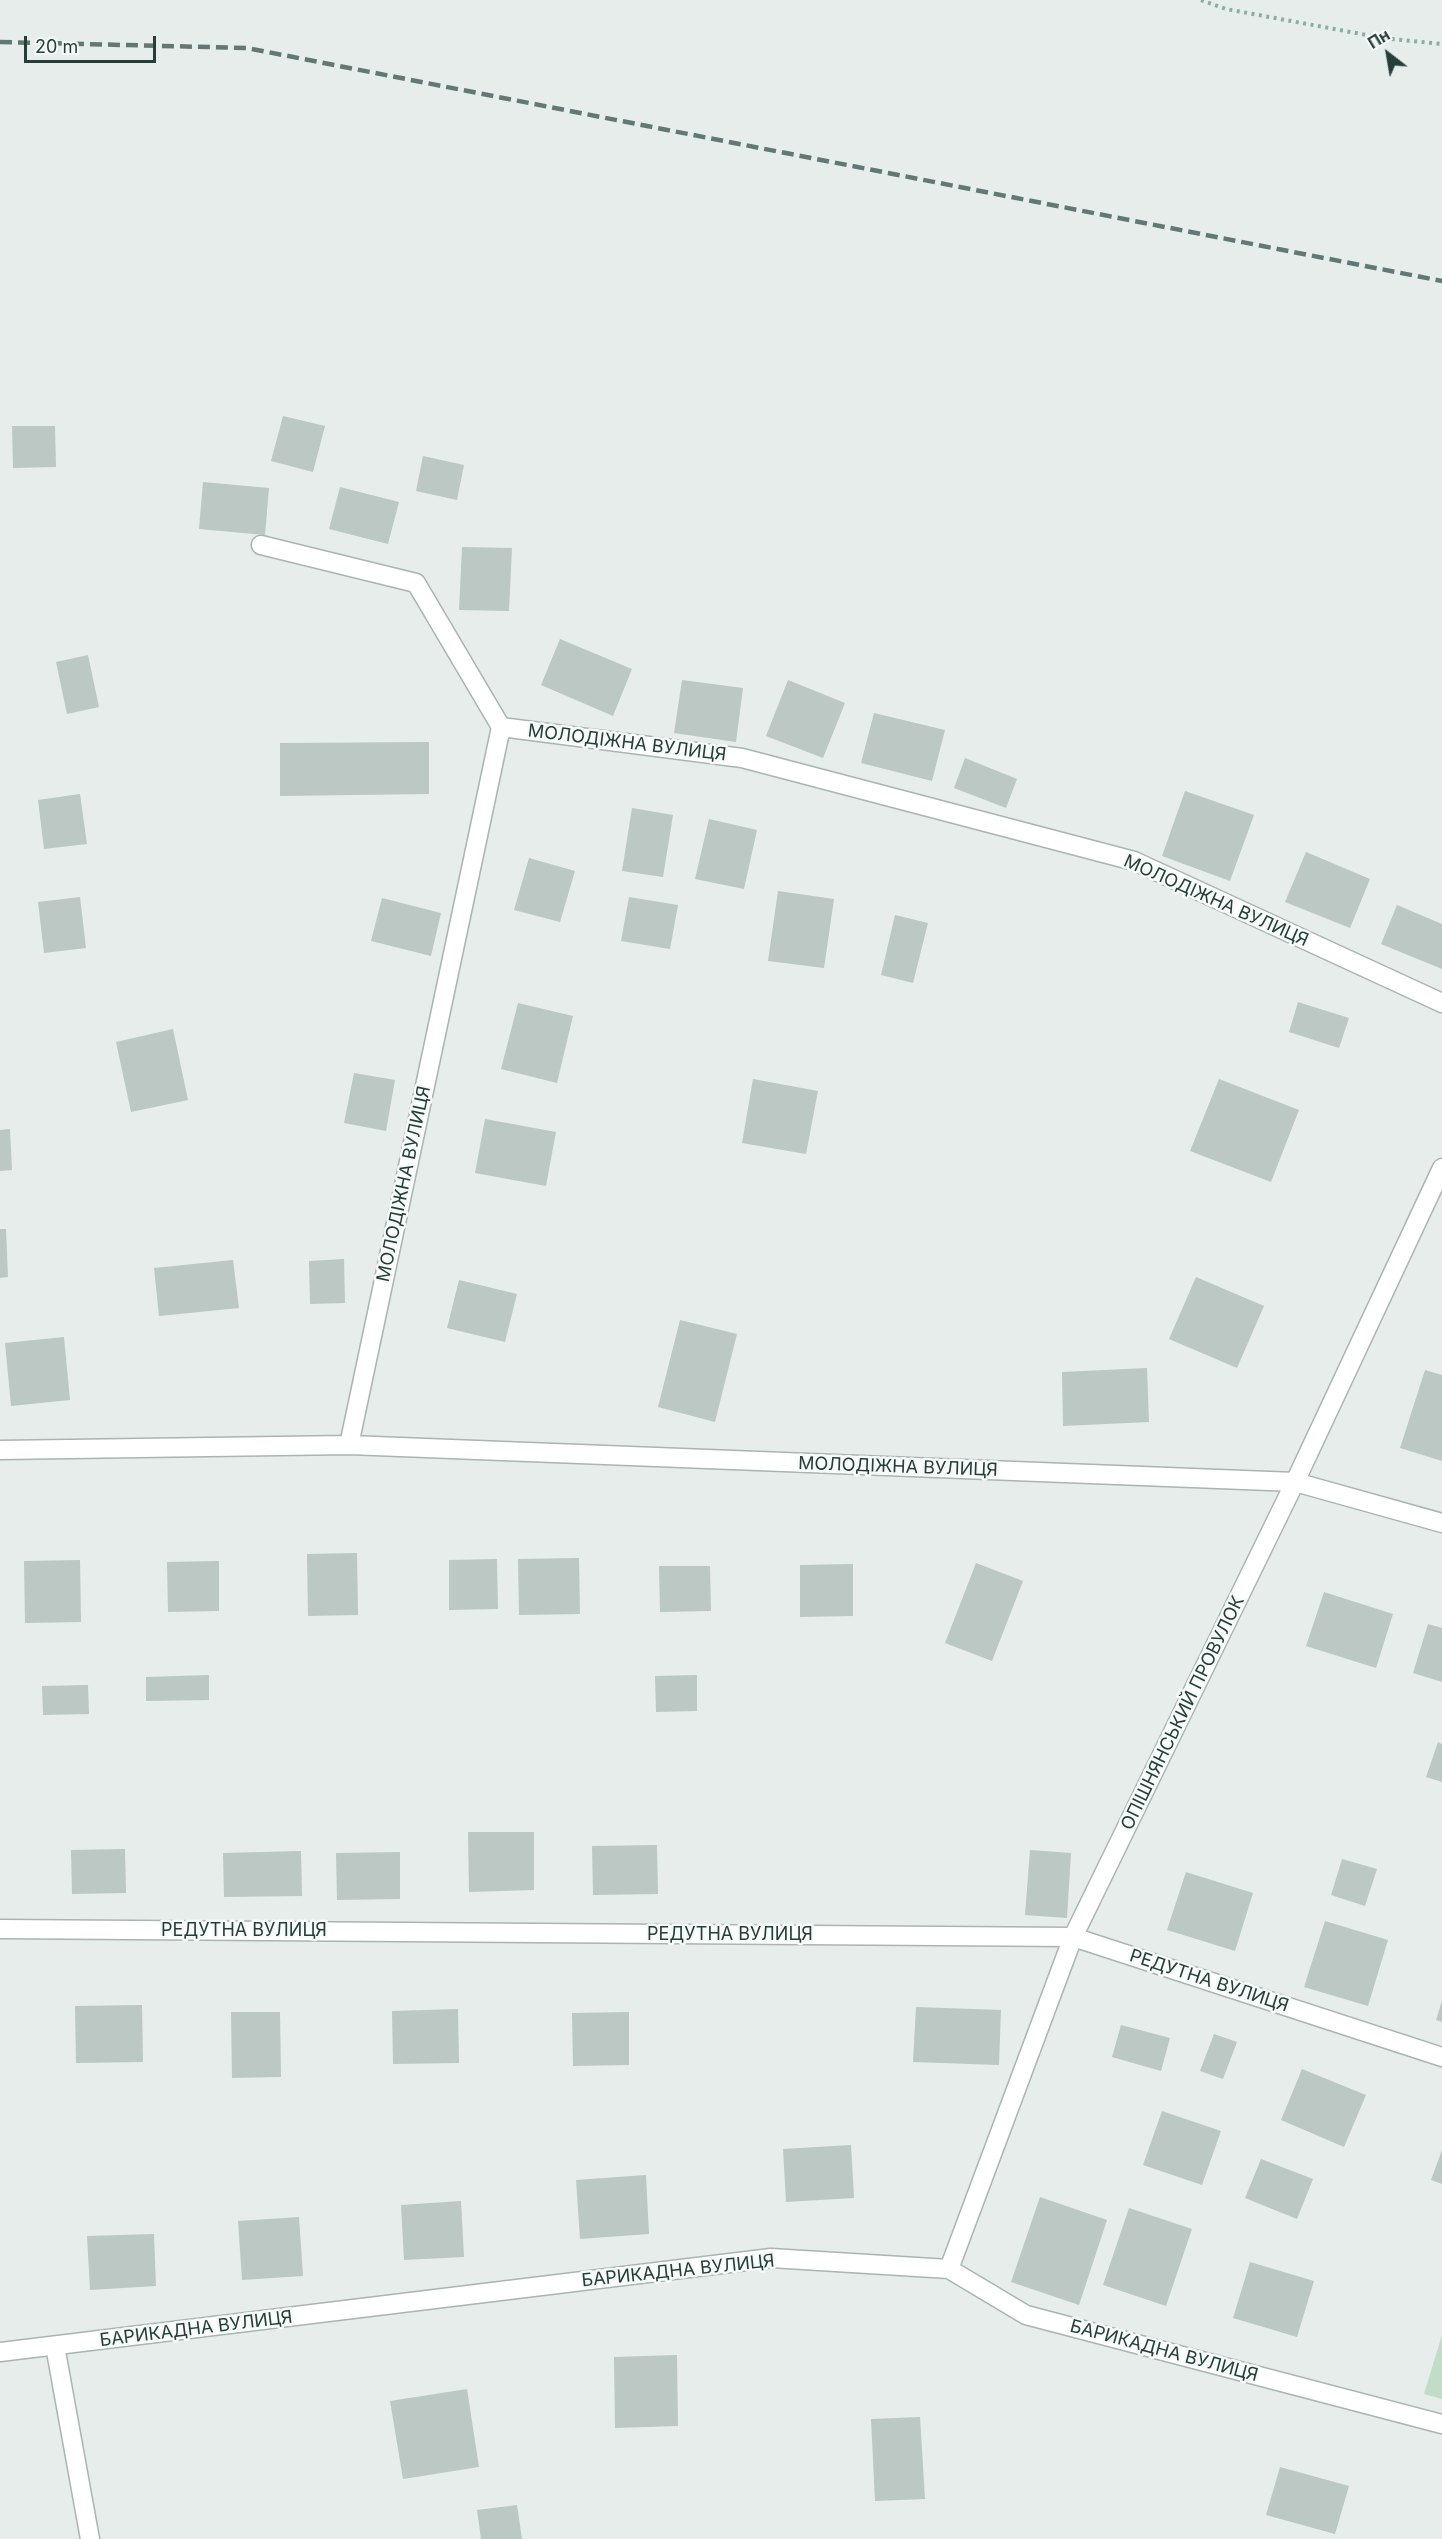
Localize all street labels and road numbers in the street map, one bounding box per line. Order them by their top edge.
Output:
street label: МОЛОДІЖНА ВУЛИЦЯ [527,720,727,766]
street label: МОЛОДІЖНА ВУЛИЦЯ [1120,851,1312,951]
street label: МОЛОДІЖНА ВУЛИЦЯ [373,1084,435,1284]
street label: МОЛОДІЖНА ВУЛИЦЯ [798,1453,998,1481]
street label: ОПІШНЯНСЬКИЙ ПРОВУЛОК [1117,1592,1249,1834]
street label: РЕДУТНА ВУЛИЦЯ [161,1920,327,1942]
street label: РЕДУТНА ВУЛИЦЯ [647,1924,813,1946]
street label: РЕДУТНА ВУЛИЦЯ [1127,1945,1291,2017]
street label: БАРИКАДНА ВУЛИЦЯ [580,2250,776,2292]
street label: БАРИКАДНА ВУЛИЦЯ [98,2306,294,2352]
street label: БАРИКАДНА ВУЛИЦЯ [1068,2315,1260,2387]

